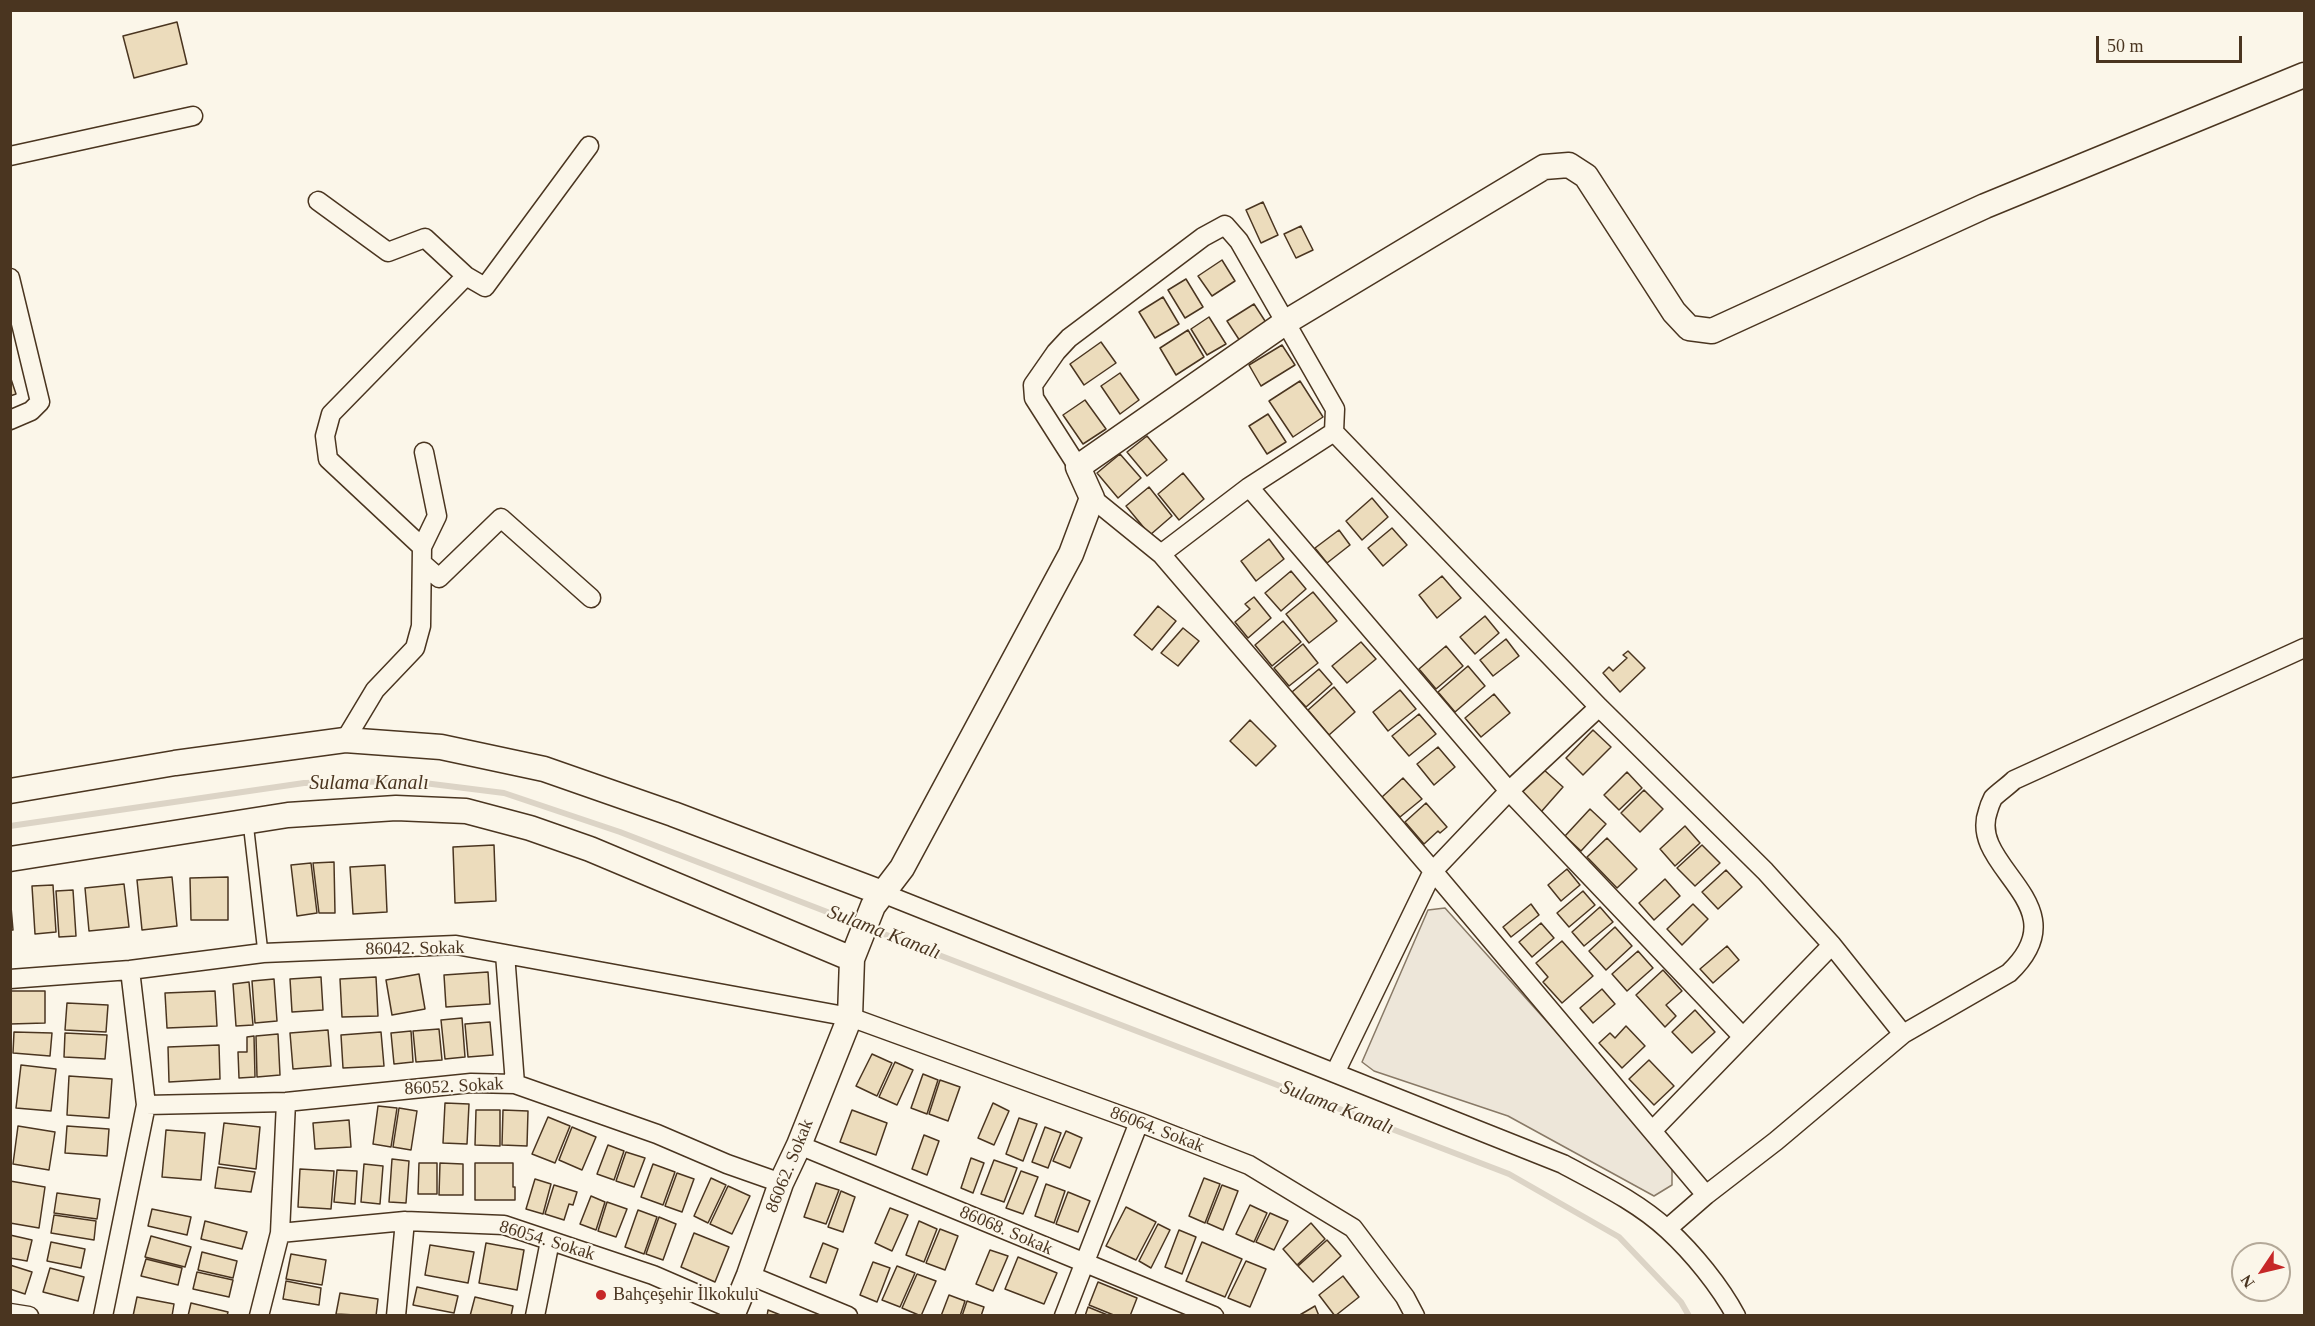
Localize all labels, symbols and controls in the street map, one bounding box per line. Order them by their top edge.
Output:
scale bar [2099,24,2244,62]
text: 50 m [2107,36,2144,56]
water label: Sulama Kanalı [309,772,429,796]
water label: Sulama Kanalı [824,900,944,966]
street label: 86042. Sokak [365,937,465,961]
street label: 86052. Sokak [404,1074,504,1100]
water label: Sulama Kanalı [1277,1075,1397,1141]
street label: 86064. Sokak [1107,1102,1207,1158]
street label: 86062. Sokak [761,1116,819,1216]
street label: 86068. Sokak [956,1202,1056,1260]
street label: 86054. Sokak [497,1216,597,1266]
north arrow [2231,1242,2291,1302]
text: N [2237,1272,2258,1291]
place label: Bahçeşehir İlkokulu [613,1284,758,1306]
marker: Bahçeşehir İlkokulu [594,1288,608,1302]

